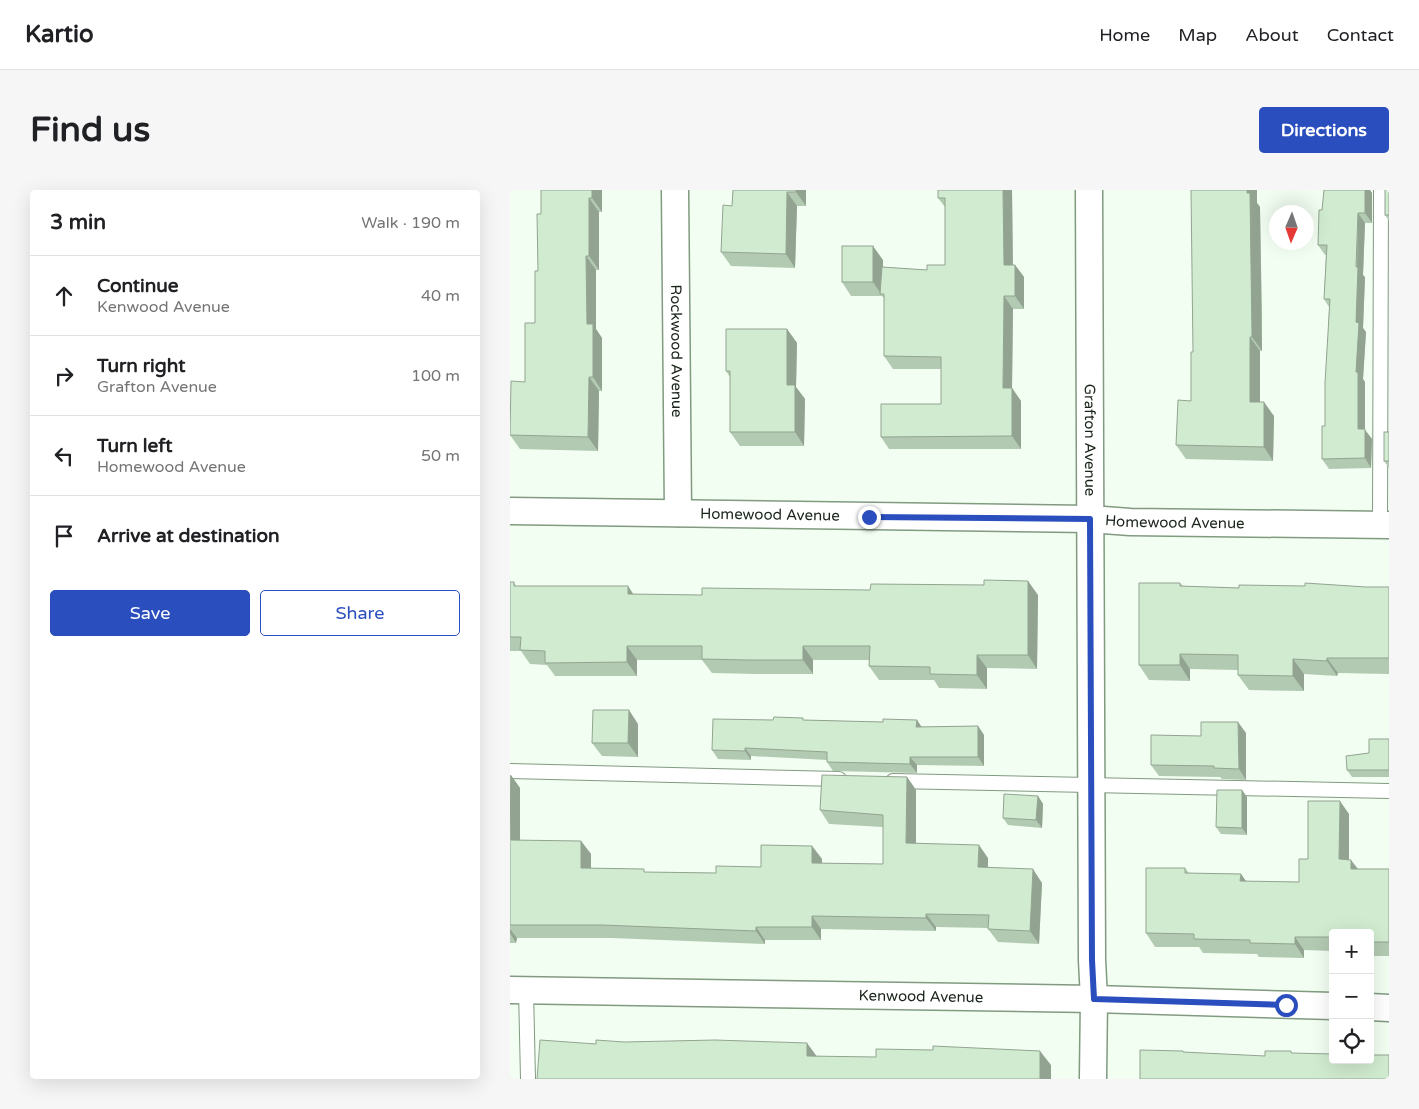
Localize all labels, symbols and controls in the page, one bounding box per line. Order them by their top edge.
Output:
text: Kartio [25,20,94,49]
text: Home [1099,24,1150,46]
text: Map [1178,24,1217,46]
text: About [1245,24,1299,46]
text: Contact [1327,24,1394,46]
button: Directions [1259,107,1389,153]
text: Find us [30,109,150,151]
north arrow [1269,205,1314,250]
text: 3 min [50,210,106,235]
text: Walk · 190 m [361,213,460,233]
text: Continue [97,275,179,297]
icon: ahead [50,282,78,310]
street label: Rockwood Avenue [667,284,686,418]
text: 40 m [421,286,460,306]
text: Kenwood Avenue [97,297,230,317]
text: Turn right [97,355,185,377]
icon: right [50,362,78,390]
text: 100 m [411,366,460,386]
text: Grafton Avenue [97,377,217,397]
street label: Grafton Avenue [1081,384,1099,496]
text: Turn left [97,435,173,457]
icon: left [50,442,78,470]
text: 50 m [421,446,460,466]
text: Homewood Avenue [97,457,246,477]
street label: Homewood Avenue [700,505,840,525]
route end [858,506,881,529]
street label: Homewood Avenue [1104,511,1245,532]
icon: arrive [50,522,78,550]
text: Arrive at destination [97,525,280,547]
button: Save [50,590,250,636]
button: Share [260,590,460,636]
map controls [1329,929,1374,1064]
button: + [1329,929,1374,974]
button: − [1329,974,1374,1019]
street label: Kenwood Avenue [858,986,983,1006]
route start [1275,994,1298,1017]
button: locate [1329,1019,1374,1064]

